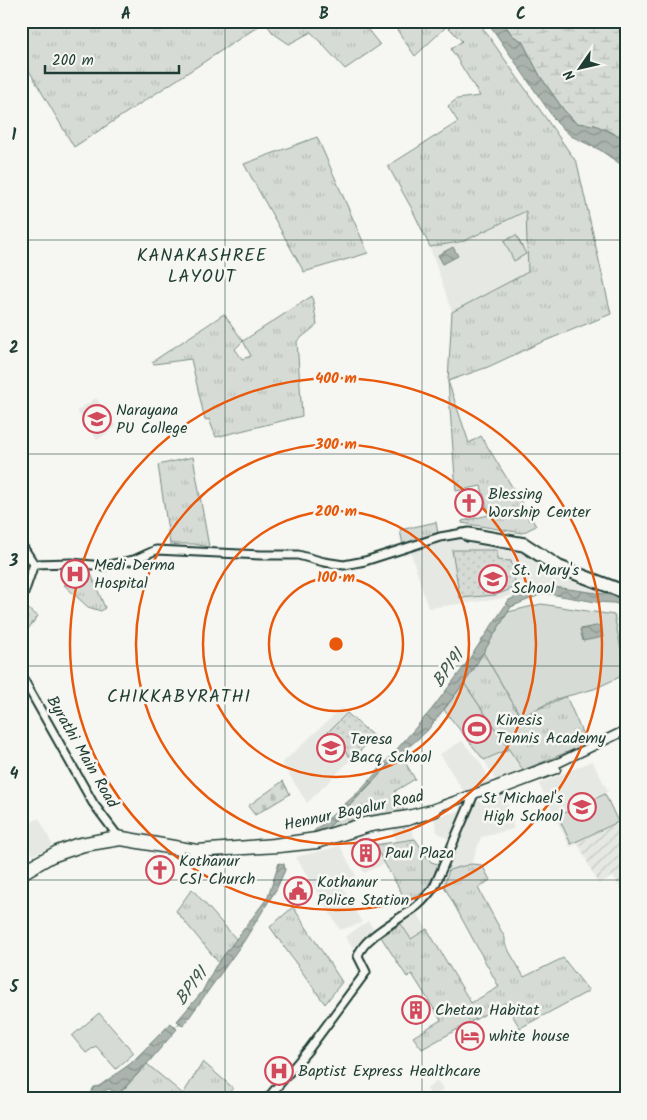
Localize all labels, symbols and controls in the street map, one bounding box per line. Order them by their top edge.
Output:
text: A [121,2,131,27]
text: B [319,2,329,27]
text: C [516,2,526,27]
scale bar [45,42,179,74]
north arrow [554,42,604,92]
text: 200 m [52,49,94,73]
text: N [558,65,582,85]
text: 1 [12,123,17,148]
district label: KANAKASHREE LAYOUT [137,242,267,292]
text: 2 [9,336,19,361]
text: 400 m [315,367,357,391]
place label: Narayana PU College [116,398,187,441]
school or university icon: Narayana PU College [82,404,112,434]
text: 300 m [314,433,357,457]
place label: Blessing Worship Center [488,482,592,525]
church icon: Blessing Worship Center [454,488,484,518]
text: 200 m [315,500,357,524]
text: 3 [9,549,19,574]
place label: Medi Derma Hospital [94,553,175,596]
place label: St. Mary's School [512,558,579,601]
hospital icon: Medi Derma Hospital [60,559,90,589]
school or university icon: St. Mary's School [478,564,508,594]
text: 100 m [317,566,355,590]
centre of rings [327,635,345,653]
water label: BP191 [425,642,474,694]
district label: CHIKKABYRATHI [107,683,251,712]
street label: Byrathi Main Road [40,691,125,814]
place label: Kinesis Tennis Academy [496,708,606,751]
sports icon: Kinesis Tennis Academy [462,714,492,744]
place label: Teresa Bacq School [350,727,432,770]
school or university icon: Teresa Bacq School [316,733,346,763]
text: 4 [10,762,19,787]
street label: Hennur Bagalur Road [282,784,427,838]
place label: St Michael's High School [482,786,563,829]
school or university icon: St Michael's High School [567,792,597,822]
building icon: Paul Plaza [351,838,381,868]
place label: Paul Plaza [385,841,454,866]
place label: Kothanur CSI Church [179,849,255,892]
church icon: Kothanur CSI Church [145,855,175,885]
place label: Kothanur Police Station [317,870,409,913]
public building icon: Kothanur Police Station [283,876,313,906]
water label: BP191 [168,960,217,1012]
text: 5 [9,975,20,1000]
building icon: Chetan Habitat [401,995,431,1025]
place label: Chetan Habitat [435,998,540,1023]
hotel icon: white house [455,1021,485,1051]
place label: white house [489,1024,570,1049]
hospital icon: Baptist Express Healthcare [264,1056,294,1086]
place label: Baptist Express Healthcare [298,1059,480,1084]

